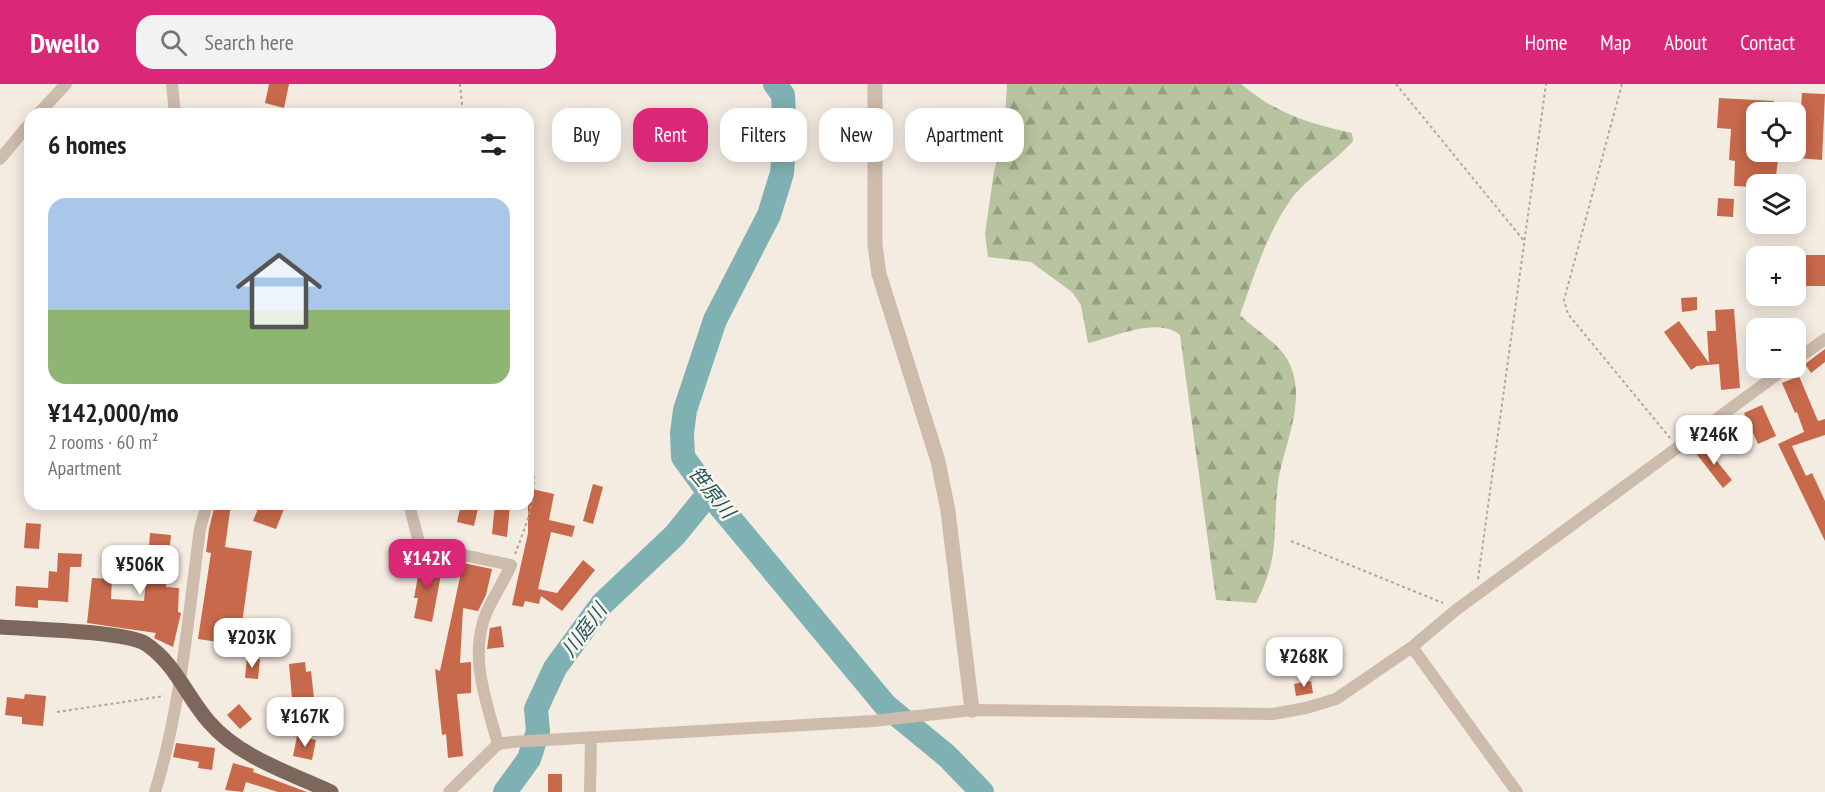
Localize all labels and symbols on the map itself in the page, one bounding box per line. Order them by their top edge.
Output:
pin: ¥246K [1672,415,1756,466]
water label: 笹原川 [683,461,742,525]
pin: ¥142K [385,539,469,590]
pin: ¥506K [98,545,182,596]
water label: 川庭川 [556,597,614,662]
pin: ¥203K [210,618,294,669]
pin: ¥268K [1262,637,1346,688]
pin: ¥167K [263,697,347,748]

